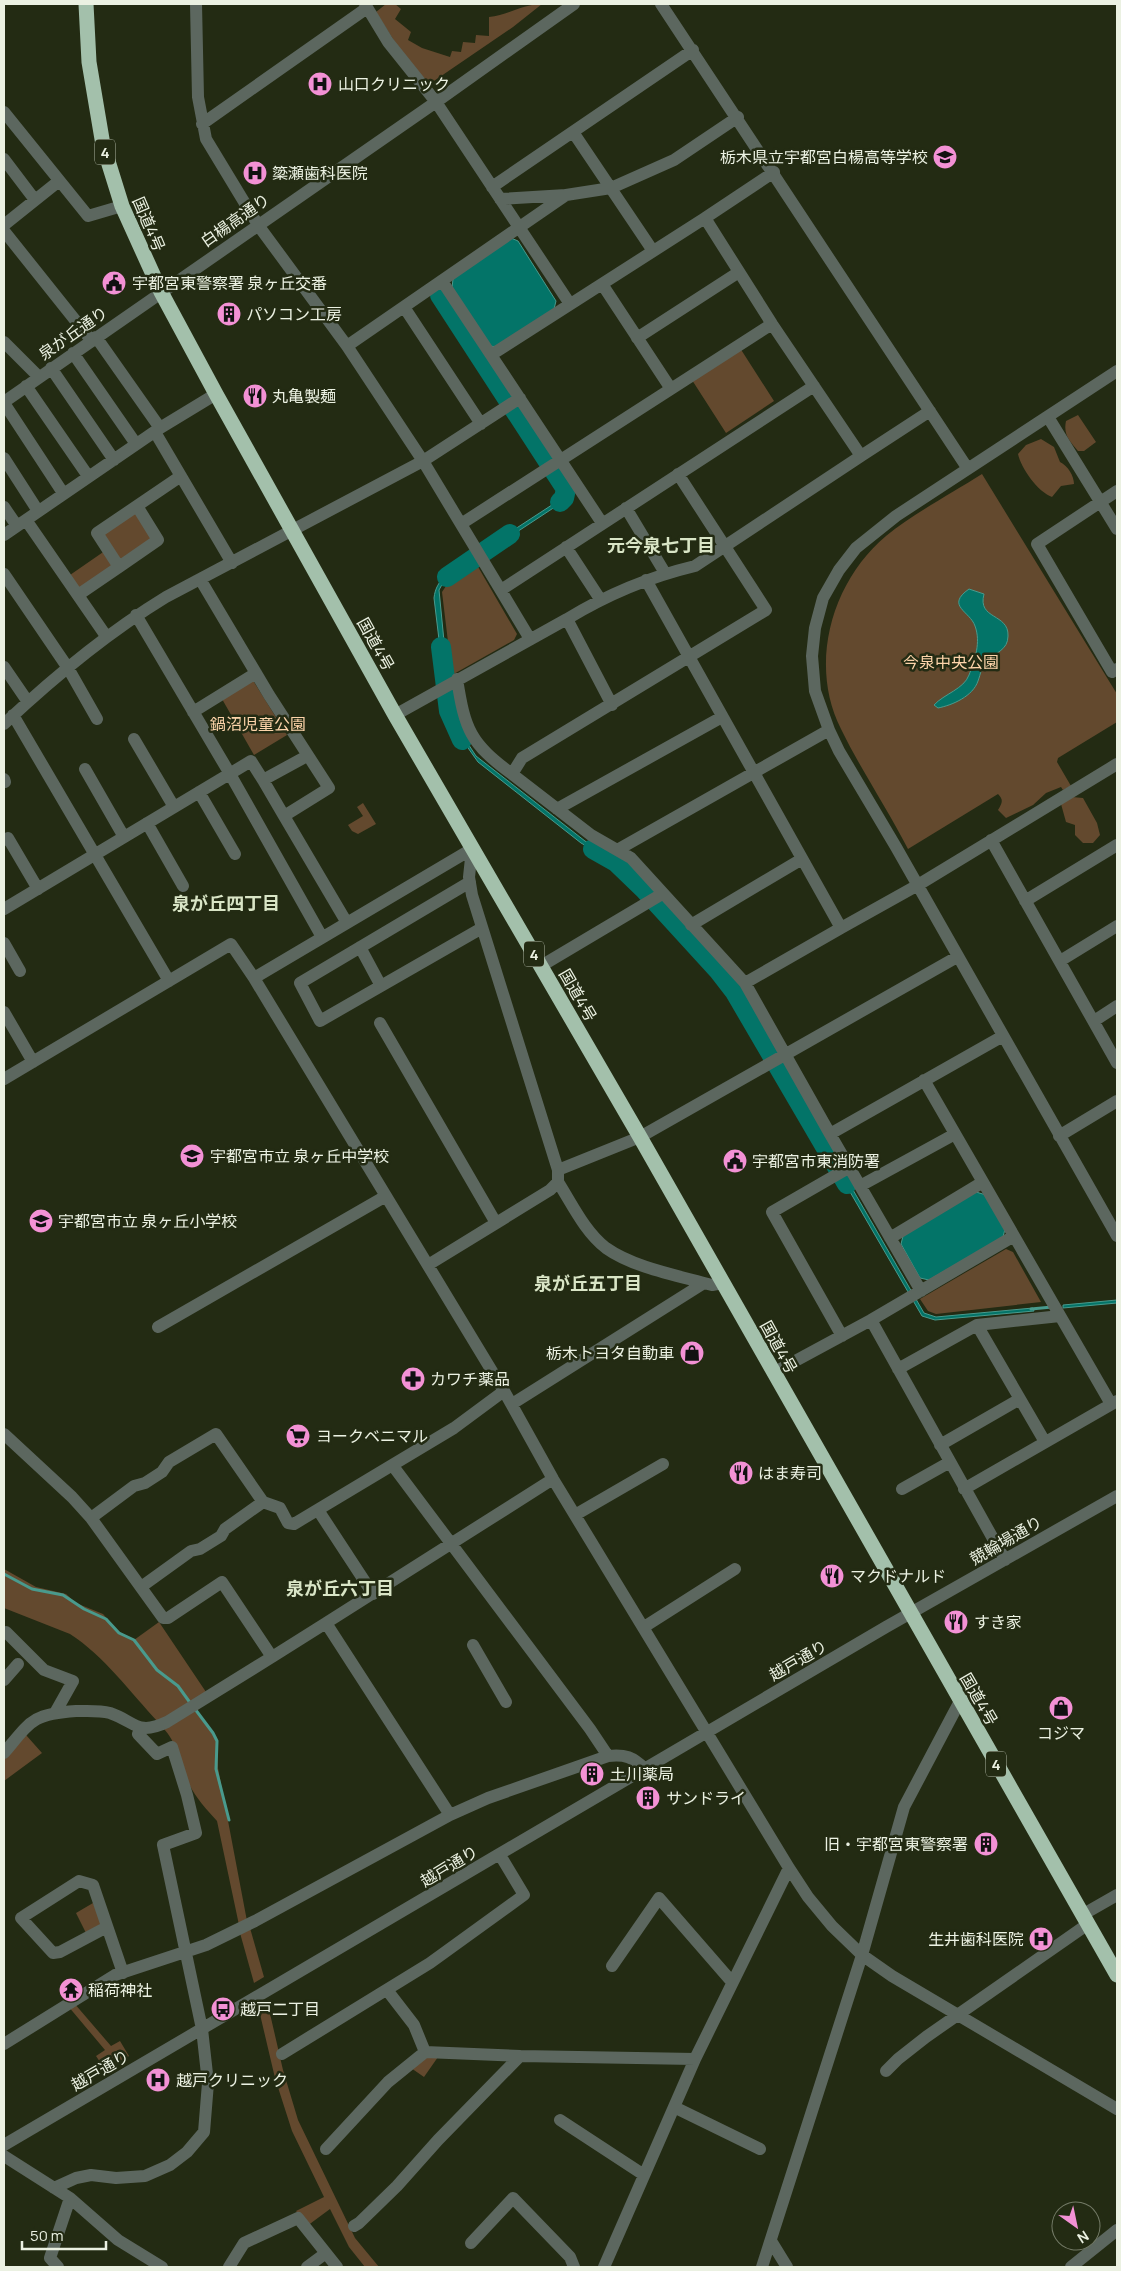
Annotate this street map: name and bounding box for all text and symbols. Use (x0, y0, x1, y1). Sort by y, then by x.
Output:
hospital icon: 山口クリニック (307, 71, 333, 97)
place label: 山口クリニック (338, 73, 450, 95)
road number: 4 (95, 140, 115, 164)
school or university icon: 栃木県立宇都宮白楊高等学校 (932, 144, 958, 170)
place label: 栃木県立宇都宮白楊高等学校 (720, 146, 928, 168)
hospital icon: 簗瀬歯科医院 (242, 160, 268, 186)
place label: 簗瀬歯科医院 (272, 162, 368, 184)
street label: 白楊高通り (196, 188, 274, 252)
street label: 国道4号 (128, 193, 170, 255)
public building icon: 宇都宮東警察署 泉ヶ丘交番 (101, 270, 127, 296)
place label: 宇都宮東警察署 泉ヶ丘交番 (132, 272, 327, 294)
street label: 泉が丘通り (34, 301, 112, 365)
building icon: パソコン工房 (216, 301, 242, 327)
place label: パソコン工房 (246, 303, 342, 325)
restaurant icon: 丸亀製麺 (242, 383, 268, 409)
place label: 丸亀製麺 (272, 385, 336, 407)
district label: 元今泉七丁目 (607, 533, 715, 557)
street label: 国道4号 (352, 614, 400, 674)
park label: 今泉中央公園 (903, 651, 999, 673)
park label: 鍋沼児童公園 (210, 713, 306, 735)
district label: 泉が丘四丁目 (172, 891, 280, 915)
road number: 4 (524, 942, 544, 966)
street label: 国道4号 (554, 965, 602, 1025)
school or university icon: 宇都宮市立 泉ヶ丘中学校 (179, 1143, 205, 1169)
place label: 宇都宮市立 泉ヶ丘中学校 (210, 1145, 389, 1167)
public building icon: 宇都宮市東消防署 (722, 1148, 748, 1174)
place label: 宇都宮市東消防署 (752, 1150, 880, 1172)
school or university icon: 宇都宮市立 泉ヶ丘小学校 (28, 1208, 54, 1234)
place label: 宇都宮市立 泉ヶ丘小学校 (58, 1210, 237, 1232)
district label: 泉が丘五丁目 (534, 1271, 642, 1295)
street label: 国道4号 (755, 1317, 803, 1377)
shop icon: 栃木トヨタ自動車 (679, 1340, 705, 1366)
place label: 栃木トヨタ自動車 (546, 1342, 674, 1364)
pharmacy icon: カワチ薬品 (400, 1366, 426, 1392)
place label: カワチ薬品 (430, 1368, 510, 1390)
supermarket icon: ヨークベニマル (285, 1423, 311, 1449)
place label: ヨークベニマル (316, 1425, 428, 1447)
restaurant icon: はま寿司 (728, 1460, 754, 1486)
place label: はま寿司 (758, 1462, 822, 1484)
street label: 競輪場通り (966, 1510, 1046, 1570)
restaurant icon: マクドナルド (819, 1563, 845, 1589)
place label: マクドナルド (850, 1565, 946, 1587)
district label: 泉が丘六丁目 (286, 1576, 394, 1600)
restaurant icon: すき家 (943, 1609, 969, 1635)
place label: すき家 (974, 1611, 1022, 1633)
street label: 越戸通り (765, 1634, 831, 1686)
street label: 国道4号 (955, 1669, 1003, 1729)
shop icon: コジマ (1048, 1695, 1074, 1721)
place label: コジマ (1037, 1722, 1085, 1744)
road number: 4 (986, 1752, 1006, 1776)
building icon: 土川薬局 (579, 1761, 605, 1787)
place label: 土川薬局 (610, 1763, 674, 1785)
building icon: サンドライ (635, 1785, 661, 1811)
place label: サンドライ (666, 1787, 746, 1809)
building icon: 旧・宇都宮東警察署 (973, 1831, 999, 1857)
place label: 旧・宇都宮東警察署 (824, 1833, 968, 1855)
street label: 越戸通り (416, 1840, 482, 1892)
hospital icon: 生井歯科医院 (1028, 1926, 1054, 1952)
place label: 生井歯科医院 (928, 1928, 1024, 1950)
temple icon: 稲荷神社 (58, 1977, 84, 2003)
place label: 稲荷神社 (88, 1979, 152, 2001)
bus stop icon: 越戸二丁目 (210, 1996, 236, 2022)
place label: 越戸二丁目 (240, 1998, 320, 2020)
street label: 越戸通り (67, 2044, 133, 2096)
hospital icon: 越戸クリニック (145, 2067, 171, 2093)
place label: 越戸クリニック (176, 2069, 288, 2091)
north arrow (1051, 2201, 1101, 2251)
scale bar (22, 2218, 106, 2250)
text: 50 m (30, 2225, 64, 2246)
text: N (1074, 2227, 1093, 2248)

